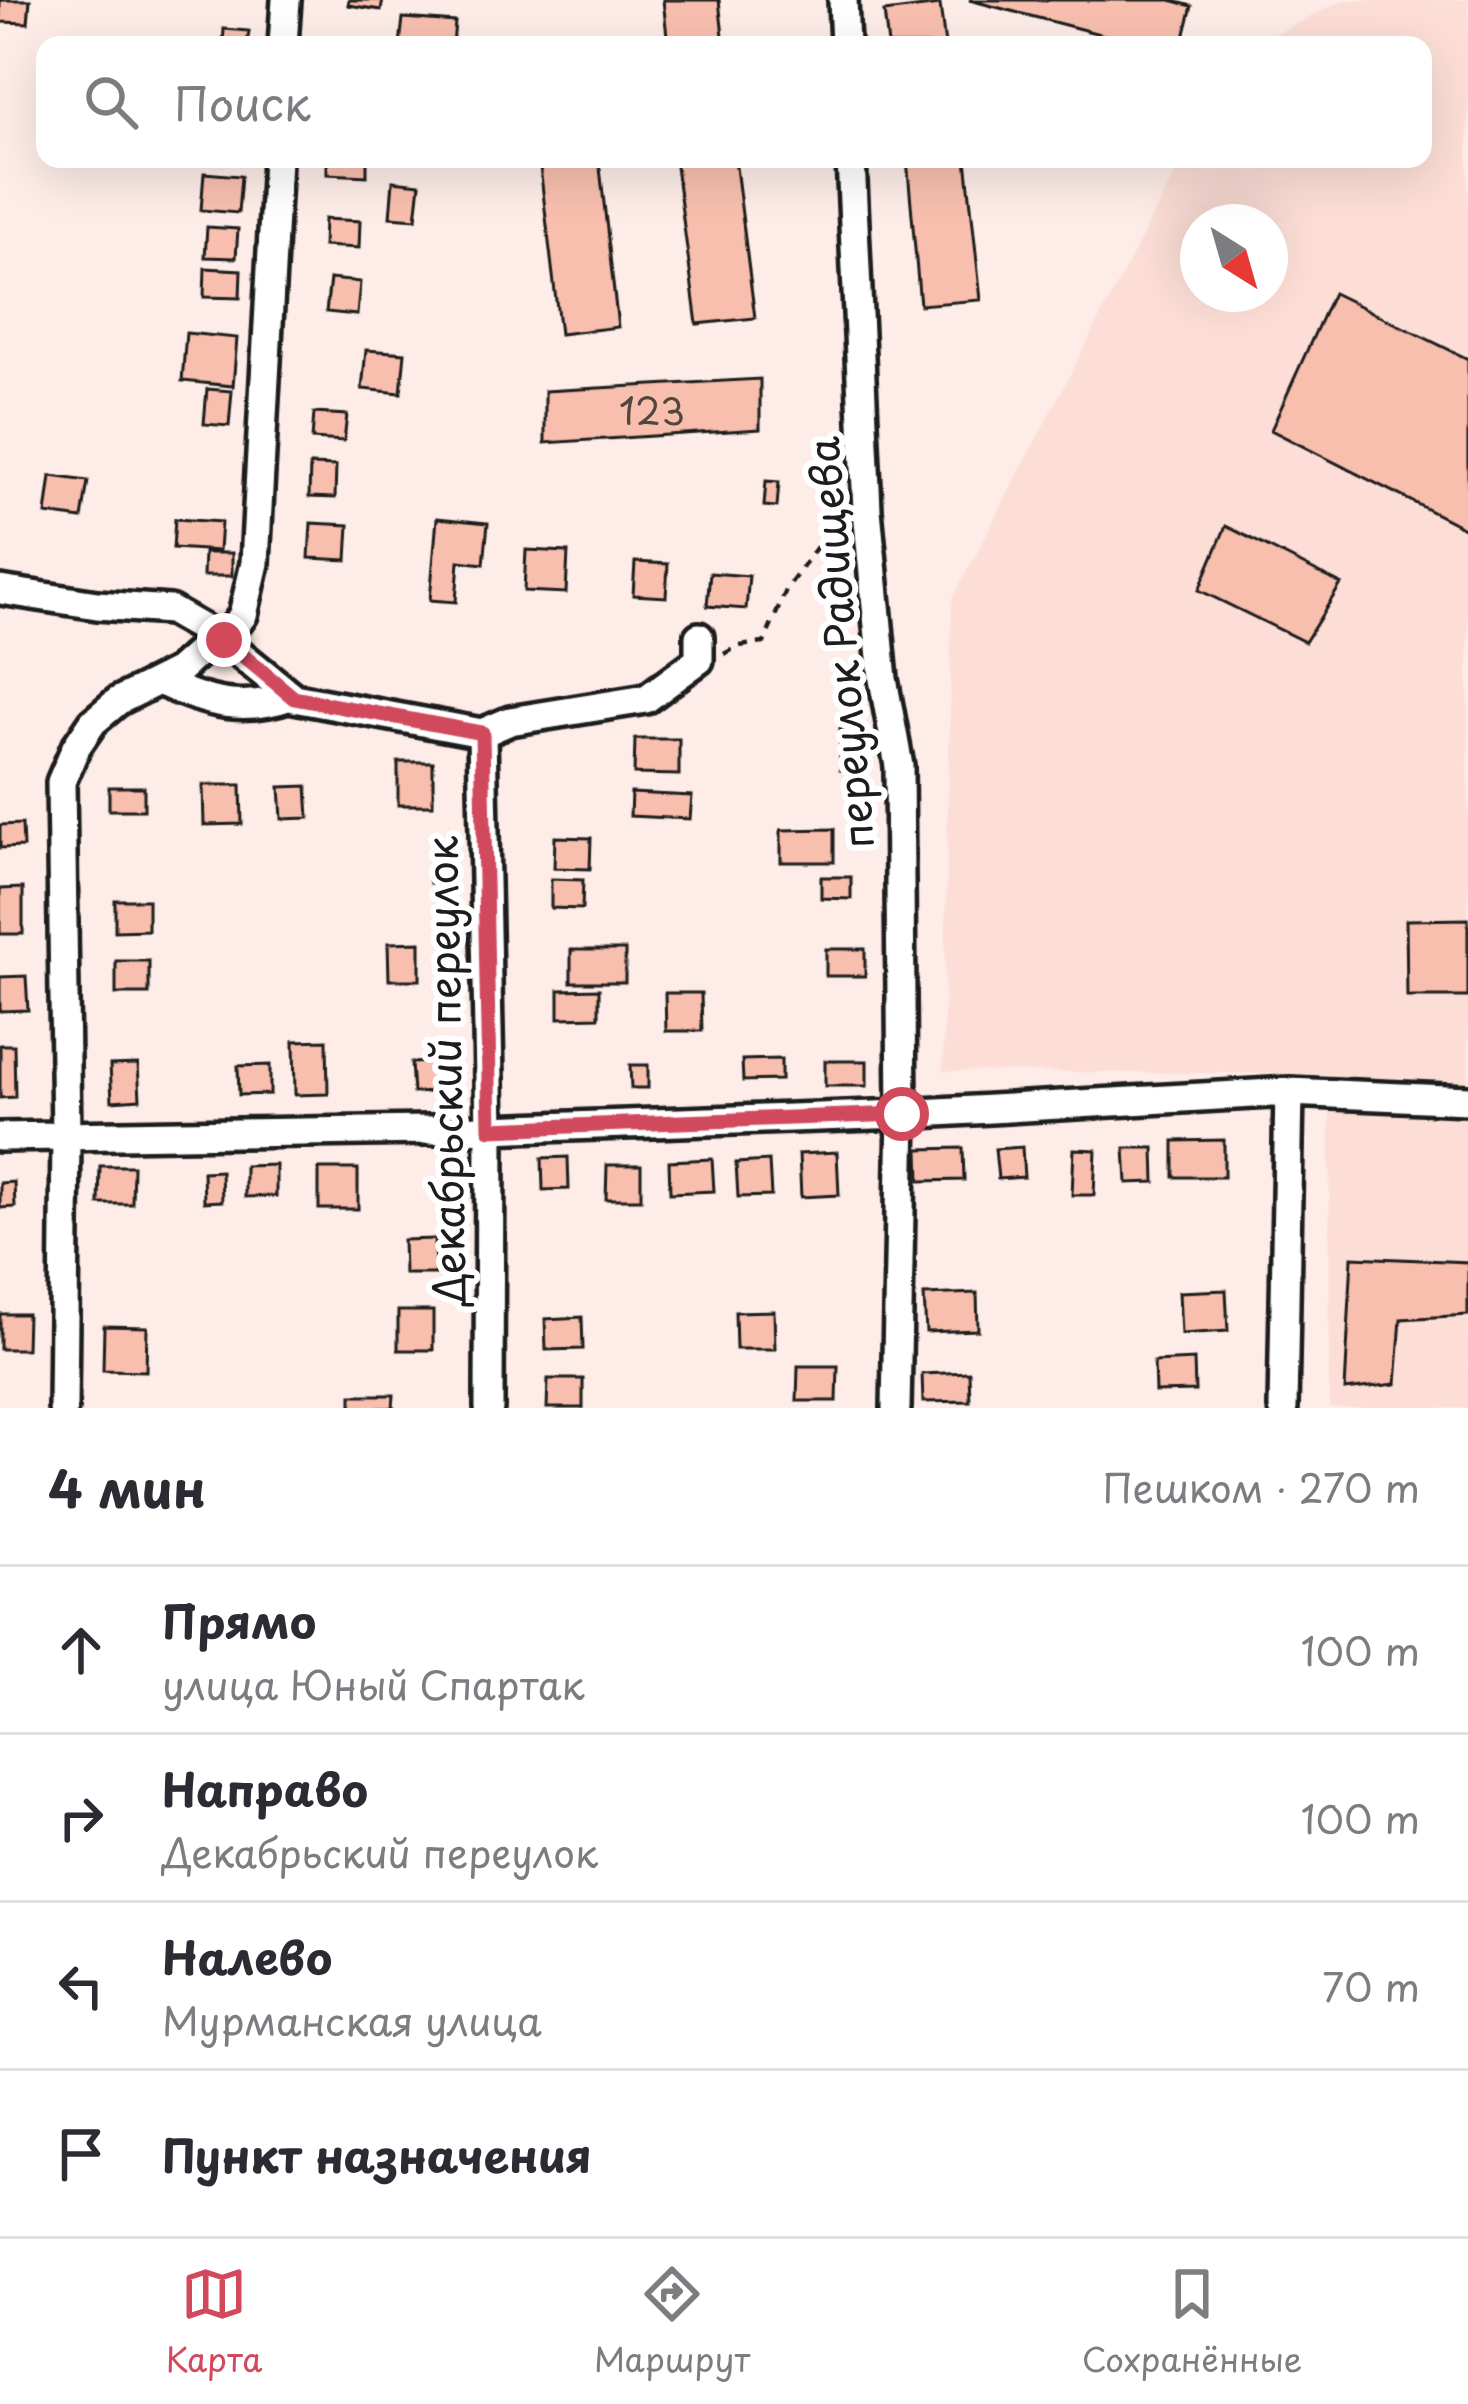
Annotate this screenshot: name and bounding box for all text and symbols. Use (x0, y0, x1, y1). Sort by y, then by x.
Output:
search box (36, 36, 1432, 168)
text: Поиск (174, 68, 311, 136)
icon: search (78, 69, 144, 135)
north arrow (1180, 204, 1288, 312)
house number: 123 (619, 383, 685, 437)
street label: переулок Радищева (790, 435, 888, 851)
route end (197, 613, 251, 667)
street label: Декабрьский переулок (408, 836, 480, 1308)
route start (875, 1087, 929, 1141)
text: 4 мин (48, 1448, 206, 1525)
text: Пешком · 270 m (1102, 1457, 1420, 1516)
text: Прямо (162, 1586, 316, 1654)
icon: ahead (48, 1617, 114, 1683)
text: 100 m (1301, 1620, 1420, 1679)
text: улица Юный Спартак (162, 1654, 585, 1713)
text: Направо (162, 1754, 368, 1822)
icon: right (48, 1785, 114, 1851)
text: 100 m (1301, 1788, 1420, 1847)
text: Декабрьский переулок (162, 1822, 598, 1881)
text: Налево (162, 1922, 332, 1990)
icon: left (48, 1953, 114, 2019)
text: 70 m (1322, 1956, 1420, 2015)
text: Мурманская улица (162, 1990, 542, 2049)
text: Пункт назначения (162, 2120, 592, 2188)
icon: arrive (48, 2121, 114, 2187)
tab: Карта (166, 2261, 263, 2383)
tab: Маршрут (594, 2261, 750, 2383)
tab: Сохранённые (1082, 2261, 1302, 2383)

